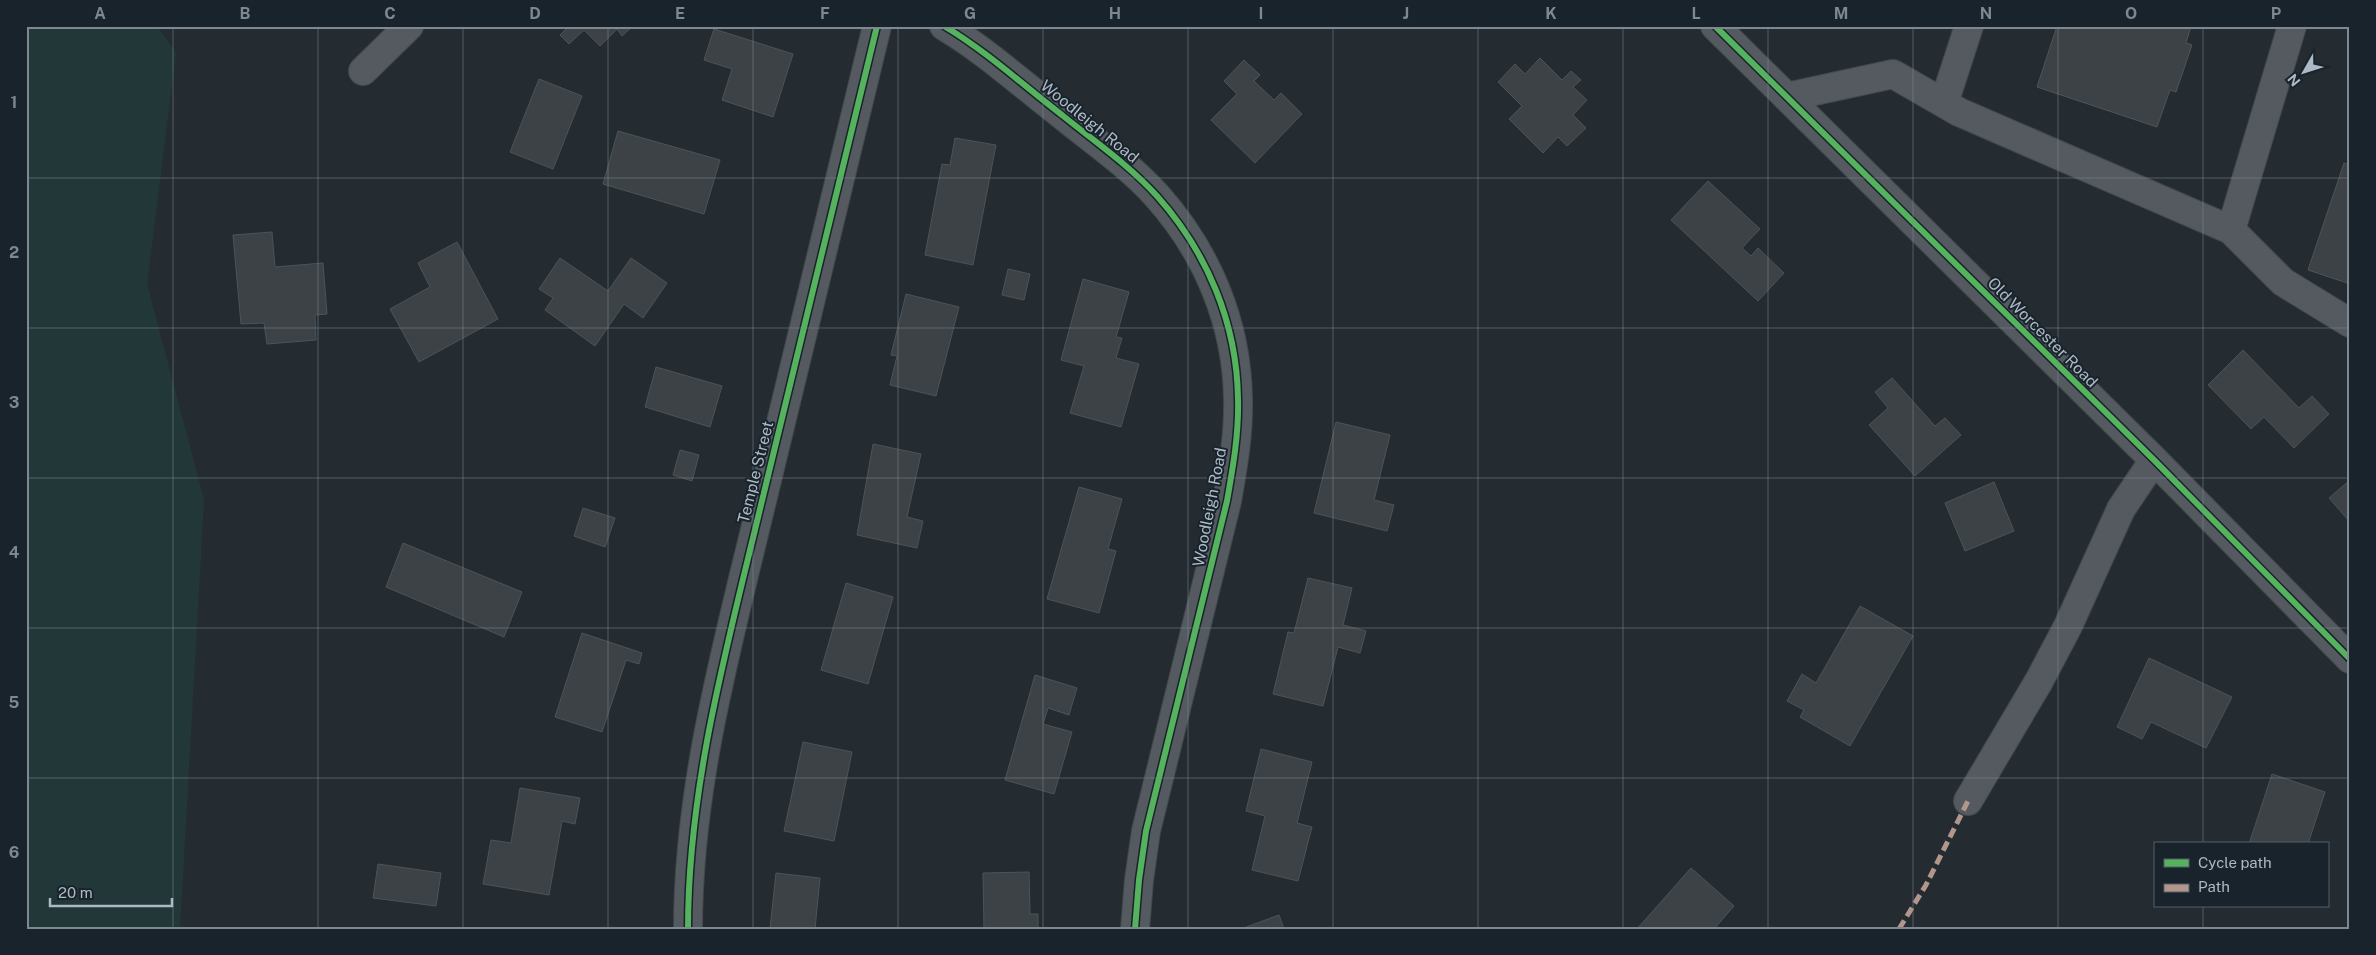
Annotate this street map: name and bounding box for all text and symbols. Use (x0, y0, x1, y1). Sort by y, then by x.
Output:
text: A (94, 4, 106, 23)
text: B (240, 4, 251, 23)
text: C (384, 4, 396, 23)
text: D (529, 4, 541, 23)
text: E (675, 4, 685, 23)
text: F (820, 4, 830, 23)
text: G (964, 4, 976, 23)
text: H (1109, 4, 1121, 23)
text: I (1259, 4, 1263, 23)
text: J (1403, 4, 1409, 23)
text: K (1545, 4, 1557, 23)
text: L (1691, 4, 1701, 23)
text: M (1834, 4, 1848, 23)
text: N (1980, 4, 1992, 23)
text: O (2125, 4, 2137, 23)
text: P (2271, 4, 2281, 23)
north arrow (2278, 48, 2328, 98)
text: N (2284, 71, 2304, 89)
street label: Woodleigh Road (1037, 76, 1143, 167)
text: 1 (11, 93, 17, 112)
text: 2 (9, 243, 19, 262)
street label: Old Worcester Road (1984, 273, 2102, 391)
text: 3 (9, 393, 19, 412)
street label: Temple Street (734, 419, 777, 525)
street label: Woodleigh Road (1189, 446, 1230, 568)
text: 4 (9, 543, 20, 562)
text: 5 (9, 693, 20, 712)
legend (2154, 842, 2328, 908)
text: 6 (9, 843, 19, 862)
text: Cycle path (2198, 854, 2272, 871)
scale bar (50, 875, 172, 907)
text: Path (2198, 878, 2230, 895)
text: 20 m (58, 884, 93, 901)

